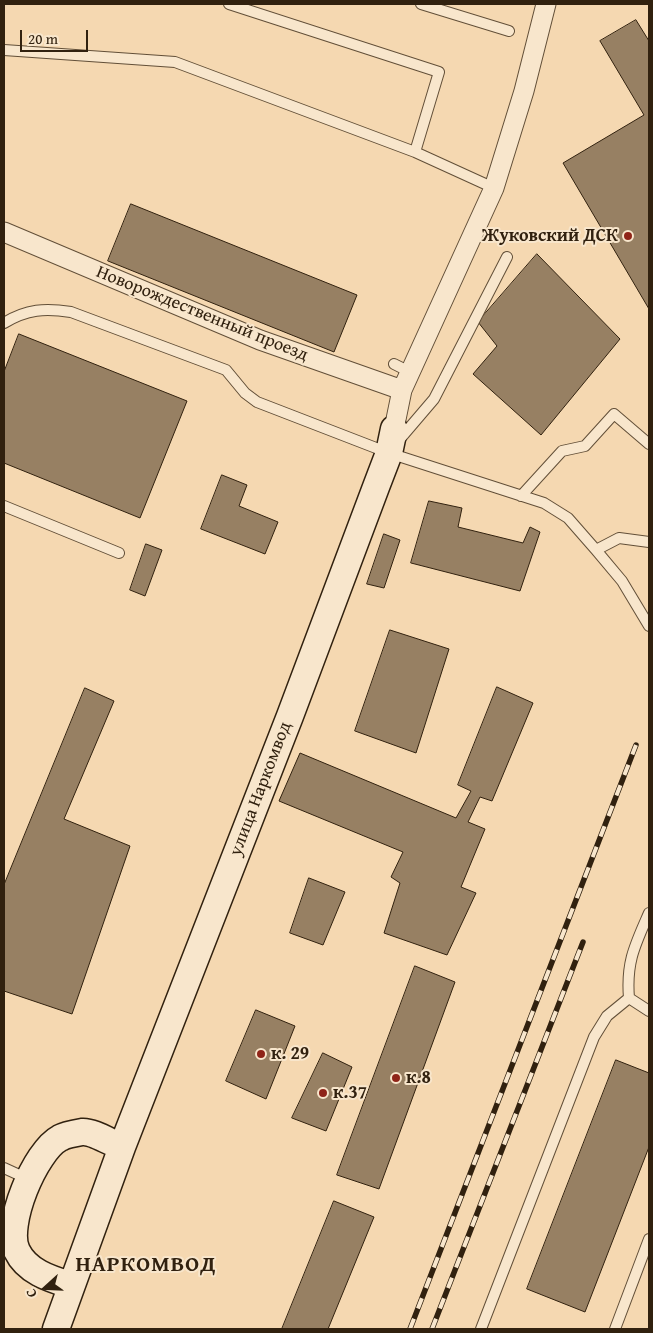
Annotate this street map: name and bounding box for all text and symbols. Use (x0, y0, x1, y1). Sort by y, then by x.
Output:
scale bar (22, 20, 90, 52)
text: 20 m (28, 28, 58, 49)
place label: Жуковский ДСК (482, 225, 618, 247)
marker: Жуковский ДСК (622, 230, 634, 242)
street label: Новорождественный проезд (93, 262, 311, 366)
street label: улица Наркомвод (225, 719, 297, 859)
place label: к. 29 (271, 1043, 309, 1065)
marker: к. 29 (255, 1048, 267, 1060)
place label: к.8 (406, 1067, 431, 1089)
marker: к.8 (390, 1072, 402, 1084)
place label: к.37 (333, 1082, 367, 1104)
marker: к.37 (317, 1087, 329, 1099)
district label: НАРКОМВОД (74, 1252, 218, 1278)
north arrow (20, 1263, 70, 1313)
text: С (20, 1286, 42, 1300)

